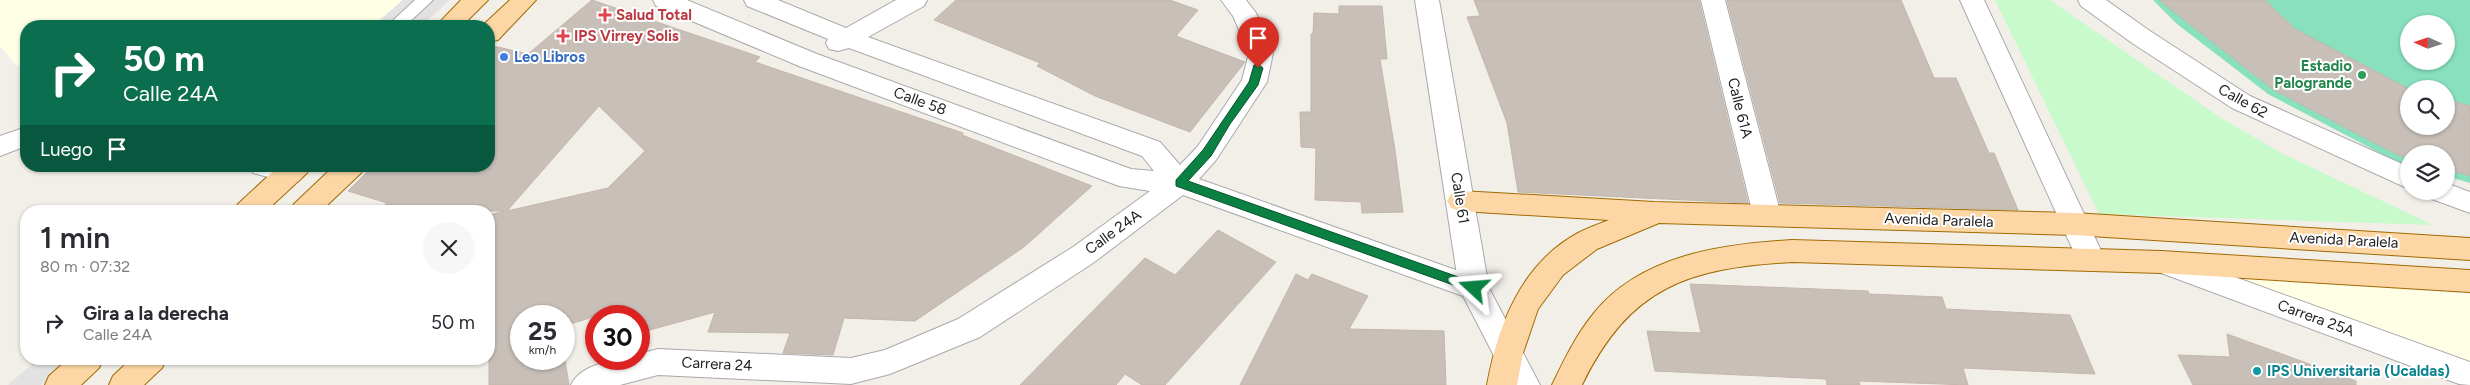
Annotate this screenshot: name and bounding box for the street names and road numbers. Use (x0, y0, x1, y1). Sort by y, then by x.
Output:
street label: Calle 61A (1724, 76, 1756, 140)
street label: Calle 62 (2215, 80, 2271, 122)
street label: Calle 58 (891, 83, 949, 119)
street label: Calle 61 (1447, 171, 1473, 225)
street label: Calle 24A (1081, 206, 1145, 258)
street label: Avenida Paralela (1884, 209, 1994, 231)
street label: Avenida Paralela (2289, 228, 2399, 252)
street label: Carrera 25A (2275, 296, 2357, 340)
street label: Carrera 24 (681, 353, 753, 375)

